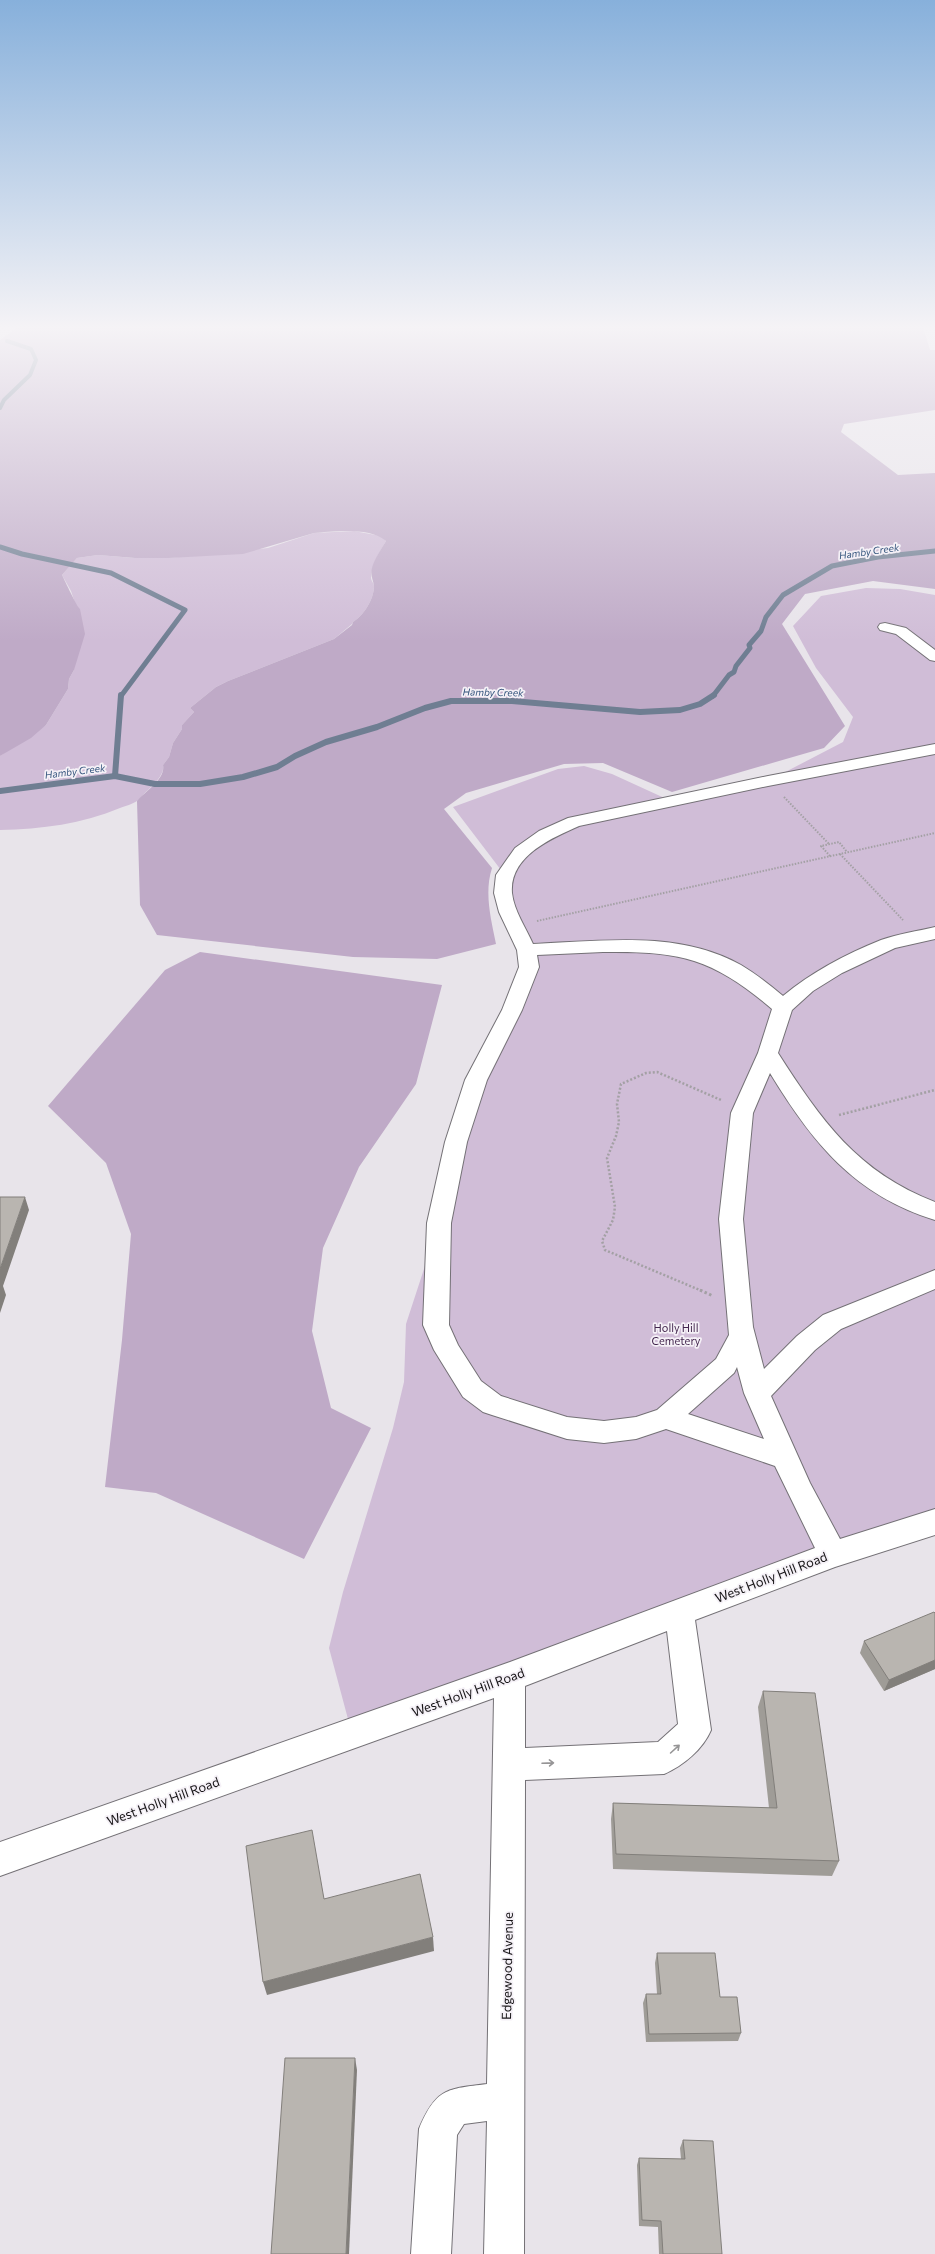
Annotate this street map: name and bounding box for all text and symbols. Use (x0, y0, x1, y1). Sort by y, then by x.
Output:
water label: Hamby Creek (838, 541, 901, 561)
water label: Hamby Creek (463, 685, 524, 699)
water label: Hamby Creek (44, 761, 106, 781)
park label: Holly Hill Cemetery (652, 1321, 701, 1347)
street label: West Holly Hill Road (713, 1548, 829, 1606)
street label: West Holly Hill Road (409, 1664, 527, 1720)
one-way arrow (669, 1744, 680, 1753)
one-way arrow (541, 1760, 554, 1767)
street label: West Holly Hill Road (104, 1773, 222, 1829)
street label: Edgewood Avenue (498, 1912, 516, 2020)

